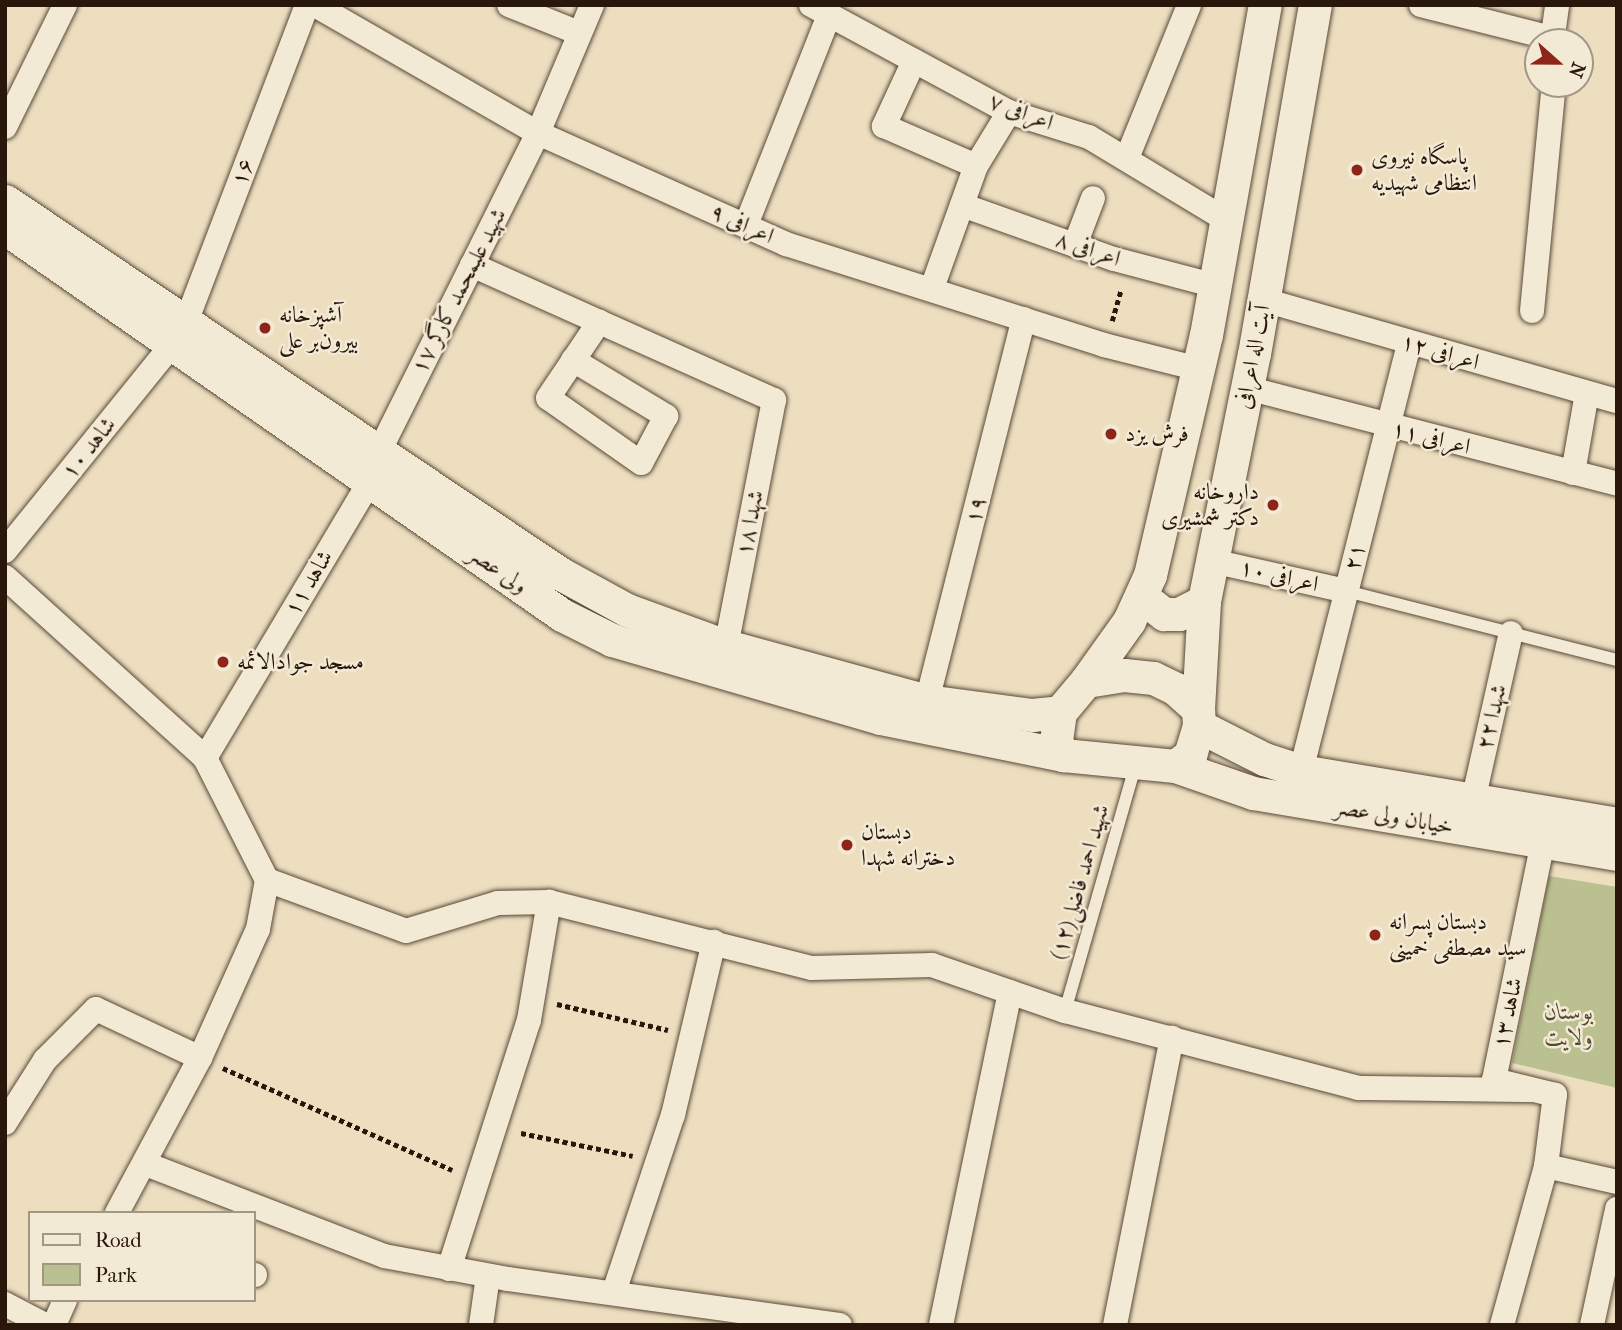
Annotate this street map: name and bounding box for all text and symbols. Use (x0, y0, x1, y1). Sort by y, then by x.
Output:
north arrow (1524, 28, 1594, 98)
text: N (1564, 59, 1590, 80)
street label: اعرافی ۷ (985, 87, 1057, 137)
place label: پاسگاه نیروی انتظامی شهیدیه (1371, 143, 1477, 197)
street label: ۱۶ (225, 154, 261, 190)
marker: پاسگاه نیروی انتظامی شهیدیه (1349, 162, 1365, 178)
street label: اعرافی ۹ (706, 198, 778, 250)
street label: شهید علیمحمد کارگر ۱۷ (405, 204, 513, 378)
street label: اعرافی ۸ (1052, 225, 1124, 273)
place label: آشپزخانه بیرون‌بر علی (279, 301, 358, 355)
street label: آیت اله اعرافی (1229, 303, 1277, 411)
marker: آشپزخانه بیرون‌بر علی (257, 320, 273, 336)
street label: اعرافی ۱۲ (1398, 328, 1482, 376)
street label: شاهد ۱۰ (56, 412, 122, 484)
street label: اعرافی ۱۱ (1389, 415, 1473, 461)
place label: فرش یزد (1125, 420, 1189, 448)
marker: فرش یزد (1103, 426, 1119, 442)
place label: داروخانه دکتر شمشیری (1161, 478, 1259, 532)
street label: شهدا ۱۸ (730, 488, 770, 558)
street label: ۱۹ (959, 494, 993, 526)
marker: داروخانه دکتر شمشیری (1265, 497, 1281, 513)
street label: ولی عصر (463, 540, 533, 600)
street label: ۲۱ (1338, 541, 1372, 573)
street label: شاهد ۱۱ (279, 545, 339, 621)
street label: اعرافی ۱۰ (1237, 554, 1321, 598)
place label: مسجد جوادالائمه (237, 648, 364, 676)
marker: مسجد جوادالائمه (215, 654, 231, 670)
street label: شهدا ۲۲ (1471, 682, 1513, 752)
street label: خیابان ولی عصر (1333, 793, 1455, 841)
street label: شهید احمد فاضلی(۱۲) (1045, 801, 1115, 963)
place label: دبستان دخترانه شهدا (861, 818, 955, 872)
marker: دبستان دخترانه شهدا (839, 837, 855, 853)
place label: دبستان پسرانه سید مصطفی خمینی (1389, 908, 1526, 962)
marker: دبستان پسرانه سید مصطفی خمینی (1367, 927, 1383, 943)
street label: شاهد ۱۳ (1487, 975, 1529, 1051)
park label: بوستان ولایت (1544, 998, 1594, 1052)
legend (28, 1211, 256, 1302)
text: Road (95, 1228, 142, 1252)
text: Park (95, 1263, 137, 1287)

